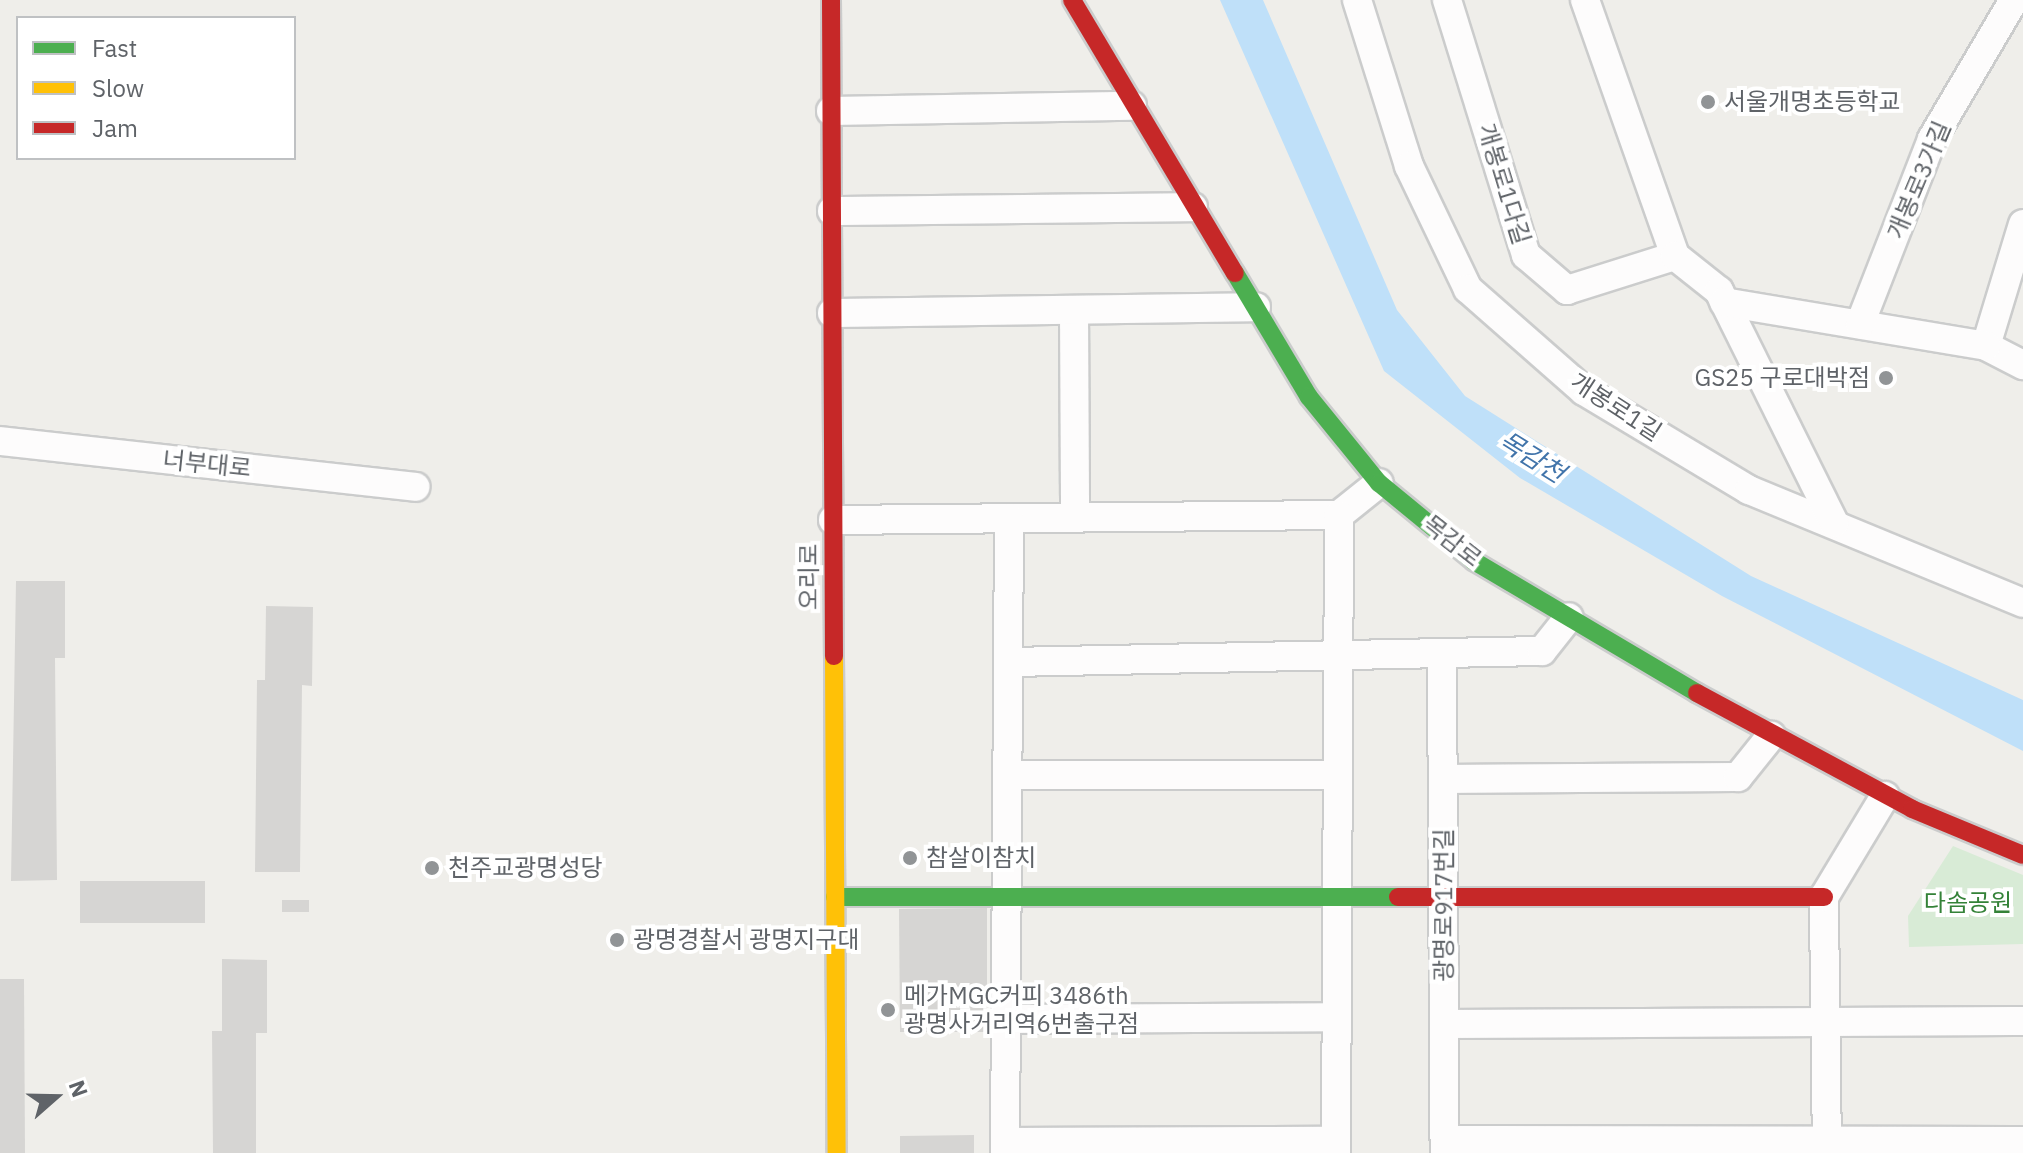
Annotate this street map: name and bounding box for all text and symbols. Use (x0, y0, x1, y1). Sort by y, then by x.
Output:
legend (16, 16, 296, 160)
text: Fast (92, 32, 137, 64)
text: Slow (92, 72, 144, 104)
place label: 서울개명초등학교 (1724, 88, 1901, 116)
marker: 서울개명초등학교 (1699, 93, 1717, 111)
text: Jam (92, 112, 138, 144)
street label: 개봉로3가길 (1881, 117, 1957, 243)
street label: 개봉로1다길 (1472, 120, 1536, 248)
place label: GS25 구로대박점 (1695, 364, 1870, 392)
street label: 개봉로1길 (1565, 367, 1667, 447)
marker: GS25 구로대박점 (1877, 369, 1895, 387)
water label: 목감천 (1493, 425, 1571, 489)
street label: 너부대로 (162, 445, 252, 483)
street label: 목감로 (1417, 509, 1487, 573)
street label: 오리로 (795, 544, 823, 610)
street label: 광명로917번길 (1430, 828, 1458, 982)
place label: 참살이참치 (926, 844, 1036, 872)
marker: 참살이참치 (901, 849, 919, 867)
place label: 천주교광명성당 (448, 854, 603, 882)
marker: 천주교광명성당 (423, 859, 441, 877)
park label: 다솜공원 (1924, 889, 2012, 917)
place label: 광명경찰서 광명지구대 (633, 926, 859, 954)
marker: 광명경찰서 광명지구대 (608, 931, 626, 949)
place label: 메가MGC커피 3486th 광명사거리역6번출구점 (904, 982, 1139, 1038)
marker: 메가MGC커피 3486th 광명사거리역6번출구점 (879, 1001, 897, 1019)
north arrow (16, 1057, 96, 1137)
text: N (63, 1076, 95, 1101)

